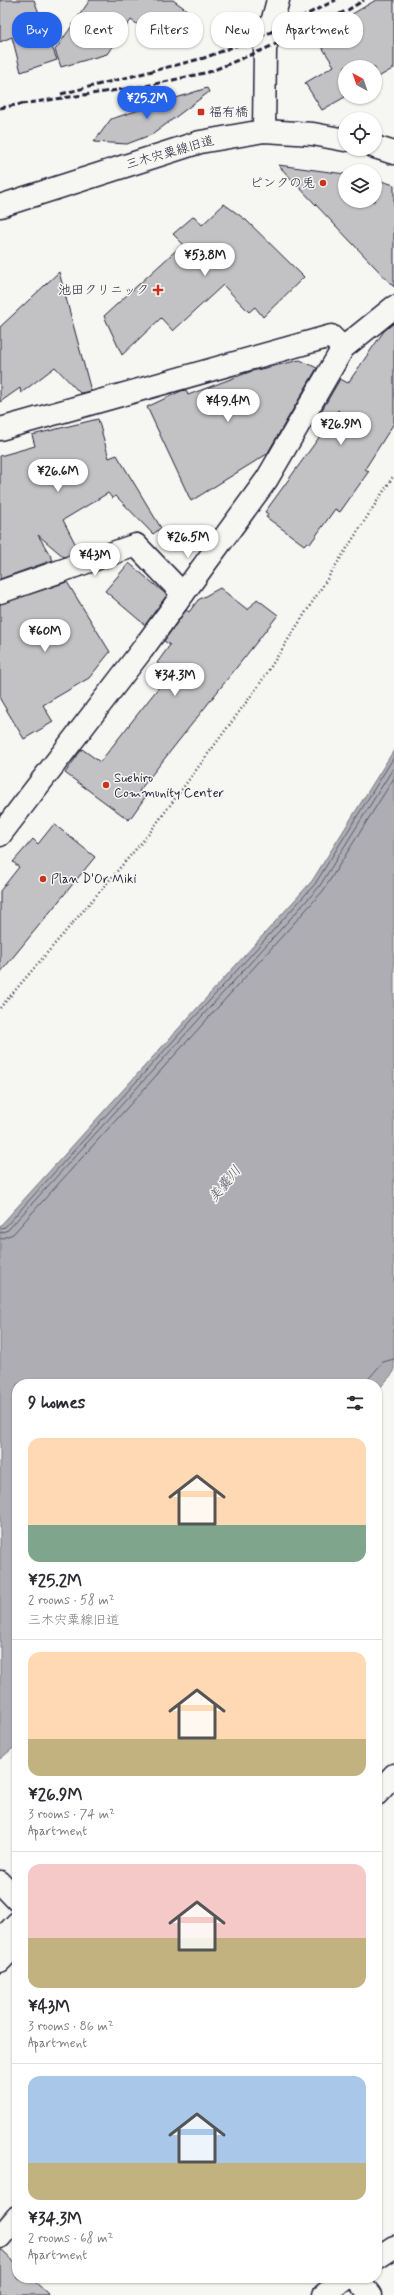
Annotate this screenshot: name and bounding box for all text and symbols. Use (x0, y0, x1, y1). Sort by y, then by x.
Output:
chip: Buy (12, 12, 62, 48)
chip: Rent (70, 12, 128, 48)
chip: Filters (136, 12, 203, 48)
chip: New (211, 12, 264, 48)
chip: Apartment (272, 12, 363, 48)
north arrow (338, 60, 382, 104)
map controls (338, 60, 382, 208)
pin: ¥25.2M (114, 86, 180, 120)
text: ¥25.2M (126, 90, 168, 107)
place label: 福有橋 (209, 104, 248, 121)
marker: 福有橋 (196, 107, 206, 117)
button: locate (338, 112, 382, 156)
street label: 三木宍粟線旧道 (124, 132, 216, 174)
button: layers (338, 164, 382, 208)
place label: ピンクの兎 (250, 175, 315, 192)
marker: ピンクの兎 (318, 178, 328, 188)
pin: ¥53.8M (172, 243, 238, 277)
text: ¥53.8M (184, 247, 226, 264)
place label: 池田クリニック (58, 282, 149, 299)
marker: 池田クリニック (152, 284, 164, 296)
pin: ¥49.4M (195, 389, 261, 423)
text: ¥49.4M (206, 393, 250, 410)
pin: ¥26.9M (308, 412, 374, 446)
text: ¥26.9M (320, 416, 362, 433)
pin: ¥26.6M (25, 459, 91, 493)
text: ¥26.6M (37, 463, 79, 480)
pin: ¥26.5M (155, 525, 221, 559)
text: ¥26.5M (167, 529, 209, 546)
pin: ¥43M (71, 543, 119, 577)
text: ¥43M (79, 547, 111, 564)
pin: ¥60M (21, 619, 69, 653)
text: ¥60M (29, 623, 62, 640)
pin: ¥34.3M (142, 663, 208, 697)
text: ¥34.3M (154, 667, 196, 684)
place label: Suehiro Community Center (114, 770, 225, 802)
marker: Suehiro Community Center (101, 780, 111, 790)
place label: Plan D'Or Miki (51, 871, 136, 888)
marker: Plan D'Or Miki (38, 874, 48, 884)
water label: 美嚢川 (205, 1162, 245, 1206)
text: 9 homes (28, 1392, 85, 1414)
icon: filters (344, 1392, 366, 1414)
icon: home (161, 1464, 233, 1536)
text: ¥25.2M (28, 1570, 82, 1592)
text: 2 rooms · 58 m² (28, 1592, 115, 1609)
text: 三木宍粟線旧道 (28, 1612, 119, 1629)
icon: home (161, 1678, 233, 1750)
text: ¥26.9M (28, 1784, 82, 1806)
text: 3 rooms · 74 m² (28, 1806, 115, 1823)
text: Apartment (28, 1823, 87, 1840)
icon: home (161, 1890, 233, 1962)
text: ¥43M (28, 1996, 70, 2018)
text: 3 rooms · 86 m² (28, 2018, 114, 2035)
text: Apartment (28, 2035, 87, 2052)
icon: home (161, 2102, 233, 2174)
text: ¥34.3M (28, 2208, 82, 2230)
text: 2 rooms · 68 m² (28, 2230, 113, 2247)
text: Apartment (28, 2247, 87, 2264)

